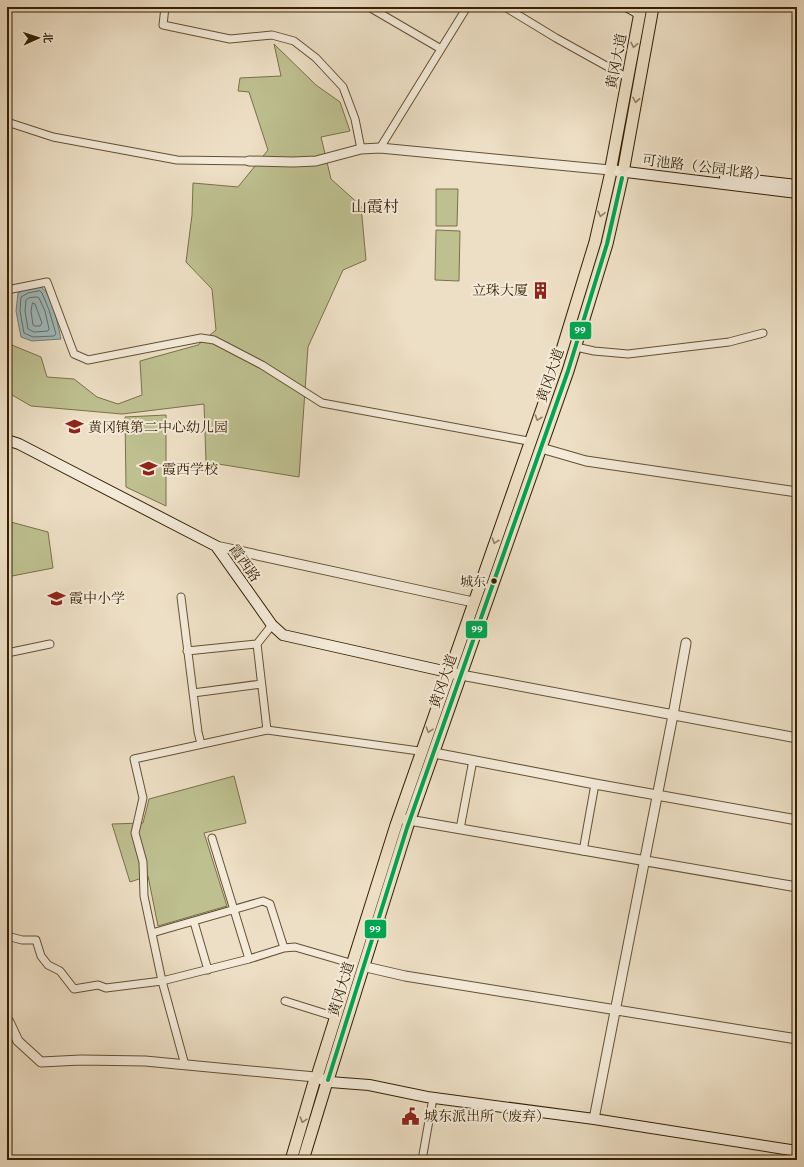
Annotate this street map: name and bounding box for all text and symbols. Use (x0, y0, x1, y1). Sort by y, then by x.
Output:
north arrow (18, 18, 58, 58)
text: 北 (40, 32, 56, 43)
street label: 黄冈大道 (601, 32, 631, 90)
one-way arrow (630, 42, 639, 48)
one-way arrow (632, 97, 641, 104)
street label: 可池路（公园北路） (641, 149, 769, 185)
district label: 山霞村 (351, 194, 399, 218)
one-way arrow (598, 211, 606, 217)
place label: 立珠大厦 (472, 280, 528, 300)
building icon: 立珠大厦 (531, 280, 551, 300)
line badge: 99 (569, 321, 592, 340)
text: 99 (574, 322, 586, 338)
street label: 黄冈大道 (531, 345, 569, 405)
one-way arrow (535, 415, 543, 422)
school or university icon: 黄冈镇第二中心幼儿园 (65, 417, 85, 437)
place label: 黄冈镇第二中心幼儿园 (88, 417, 228, 437)
school or university icon: 霞西学校 (139, 459, 159, 479)
place label: 霞西学校 (162, 459, 218, 479)
one-way arrow (492, 538, 500, 545)
street label: 霞西路 (225, 540, 265, 586)
place label: 城东 (460, 572, 486, 591)
marker: 城东 (489, 576, 499, 586)
school or university icon: 霞中小学 (46, 588, 66, 608)
place label: 霞中小学 (69, 588, 125, 608)
line badge: 99 (465, 620, 488, 639)
text: 99 (471, 621, 483, 637)
street label: 黄冈大道 (424, 651, 462, 711)
one-way arrow (425, 726, 434, 733)
line badge: 99 (364, 919, 387, 939)
text: 99 (369, 921, 381, 937)
street label: 黄冈大道 (323, 959, 359, 1019)
public building icon: 城东派出所（废弃） (401, 1106, 421, 1126)
place label: 城东派出所（废弃） (424, 1106, 550, 1126)
one-way arrow (299, 1116, 308, 1123)

